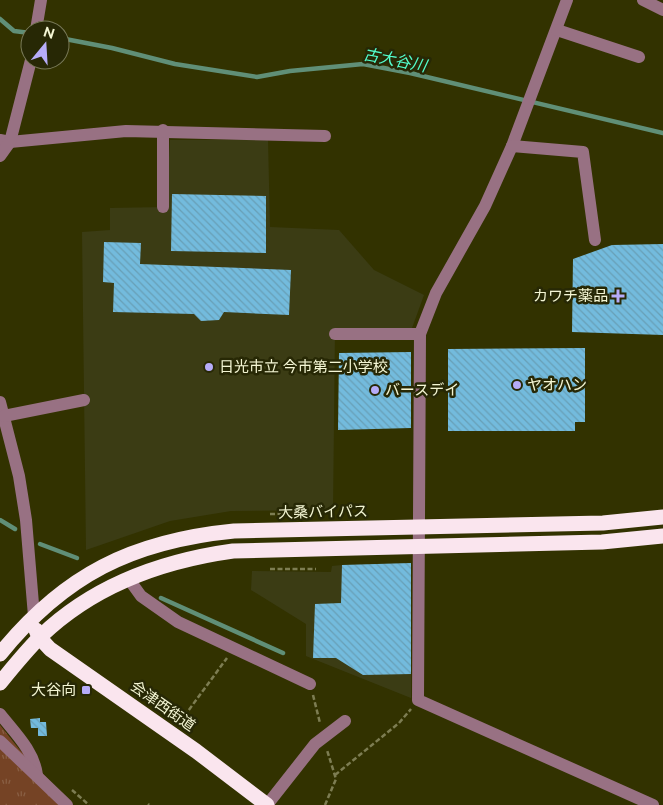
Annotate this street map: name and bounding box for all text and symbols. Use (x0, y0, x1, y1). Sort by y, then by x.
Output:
north arrow (20, 20, 70, 70)
text: N (41, 23, 57, 42)
water label: 古大谷川 (362, 45, 430, 76)
place label: カワチ薬品 (533, 287, 608, 305)
marker: カワチ薬品 (612, 290, 624, 302)
place label: 日光市立 今市第二小学校 (219, 358, 388, 376)
marker: 日光市立 今市第二小学校 (203, 361, 215, 373)
place label: ヤオハン (527, 376, 587, 394)
marker: ヤオハン (511, 379, 523, 391)
place label: バースデイ (385, 381, 459, 399)
marker: バースデイ (369, 384, 381, 396)
street label: 大桑バイパス (278, 502, 368, 522)
street label: 会津西街道 (127, 677, 199, 735)
place label: 大谷向 (31, 681, 76, 699)
marker: 大谷向 (80, 684, 92, 696)

